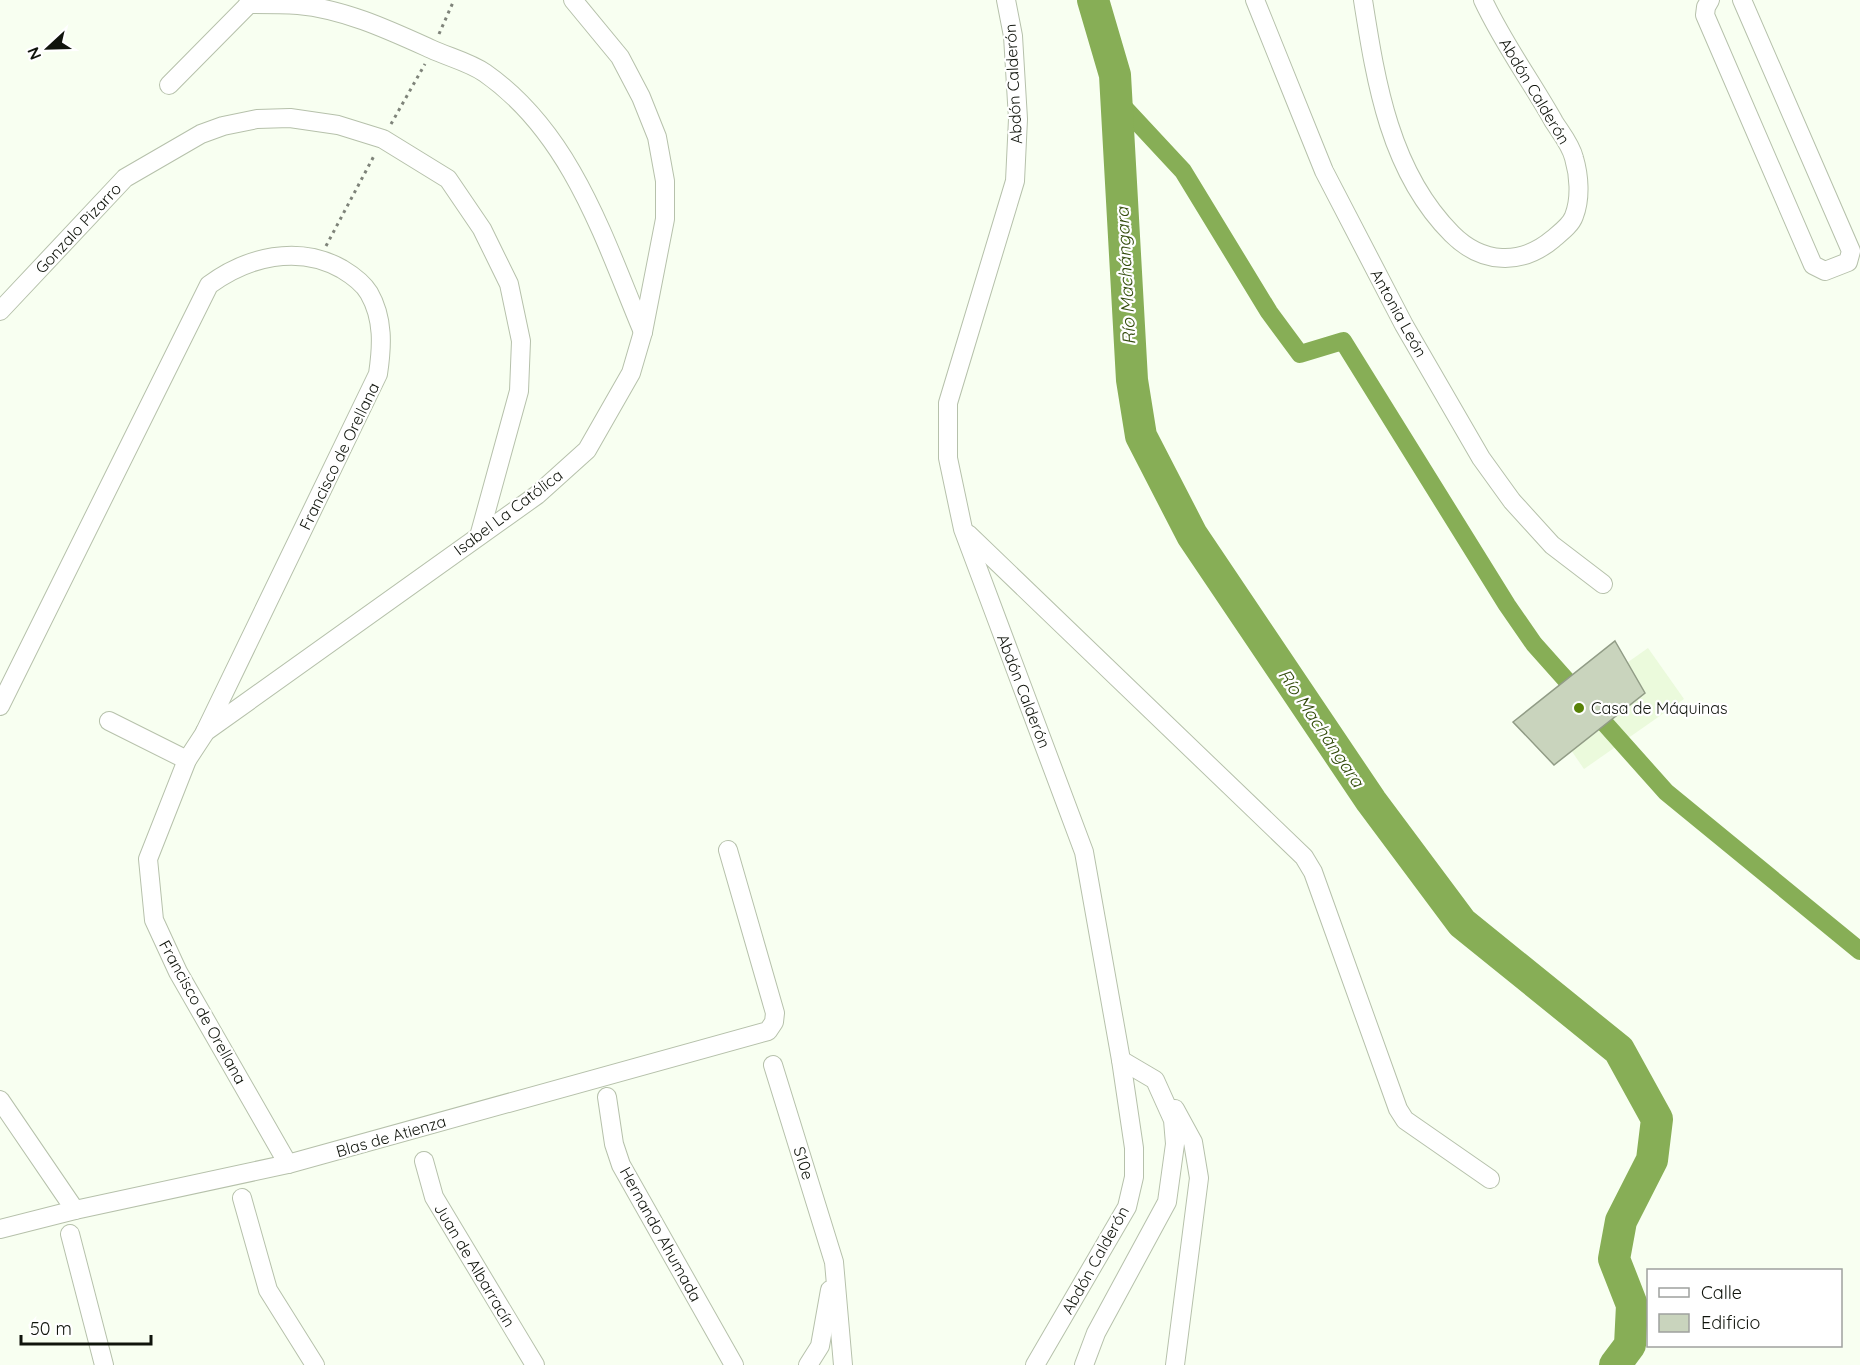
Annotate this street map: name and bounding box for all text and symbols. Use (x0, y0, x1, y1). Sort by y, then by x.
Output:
north arrow (18, 18, 78, 78)
street label: Abdón Calderón (1000, 23, 1026, 145)
street label: Abdón Calderón (1495, 34, 1575, 148)
text: N (23, 44, 46, 63)
street label: Gonzalo Pizarro (31, 178, 125, 278)
water label: Río Machángara (1110, 205, 1141, 346)
street label: Antonia León (1367, 265, 1431, 361)
street label: Francisco de Orellana (295, 379, 383, 533)
street label: Isabel La Católica (450, 465, 566, 559)
street label: Abdón Calderón (993, 631, 1055, 751)
water label: Río Machángara (1273, 664, 1370, 792)
place label: Casa de Máquinas (1591, 698, 1728, 718)
marker: Casa de Máquinas (1572, 701, 1586, 715)
street label: Francisco de Orellana (155, 936, 251, 1088)
street label: Blas de Atienza (334, 1111, 448, 1161)
street label: S10e (790, 1144, 818, 1182)
street label: Hernando Ahumada (616, 1163, 706, 1305)
street label: Juan de Albarracín (430, 1199, 520, 1331)
street label: Abdón Calderón (1057, 1202, 1133, 1318)
legend (1647, 1269, 1842, 1347)
text: Calle (1701, 1281, 1742, 1304)
scale bar (21, 1308, 152, 1346)
text: Edificio (1701, 1311, 1760, 1334)
text: 50 m (30, 1317, 72, 1340)

